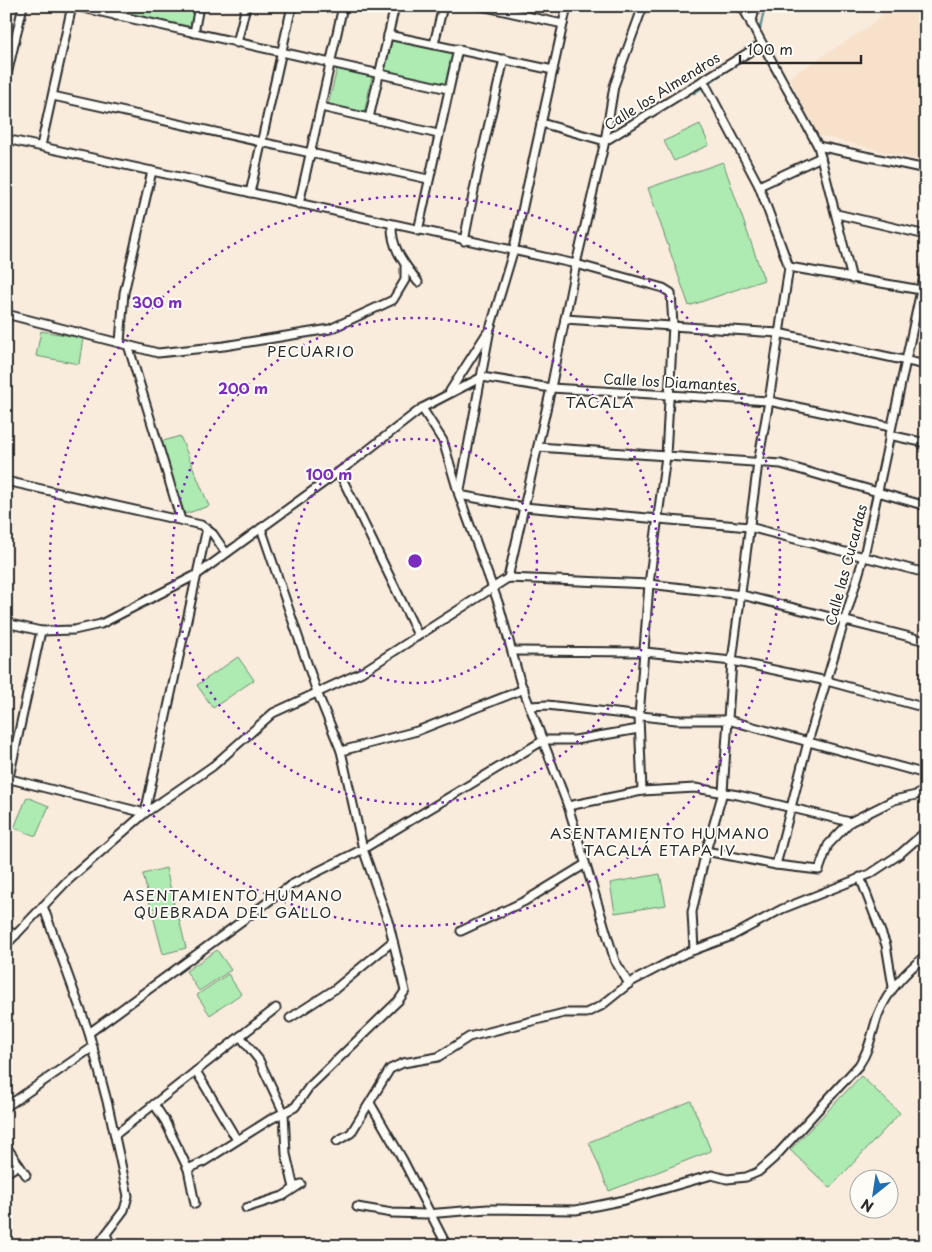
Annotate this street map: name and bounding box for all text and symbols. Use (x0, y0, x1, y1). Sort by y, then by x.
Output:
scale bar (740, 32, 861, 64)
text: 100 m (747, 37, 793, 60)
street label: Calle los Almendros (600, 47, 724, 135)
text: 300 m (132, 290, 182, 313)
district label: PECUARIO (267, 339, 355, 362)
street label: Calle los Diamantes (603, 368, 737, 396)
text: 200 m (218, 376, 268, 399)
district label: TACALÁ (565, 390, 635, 413)
text: 100 m (306, 462, 352, 485)
street label: Calle las Cucardas (820, 502, 872, 628)
centre of rings (406, 552, 424, 570)
district label: ASENTAMIENTO HUMANO TACALÁ ETAPA IV (550, 821, 770, 861)
district label: ASENTAMIENTO HUMANO QUEBRADA DEL GALLO (123, 883, 343, 923)
north arrow (850, 1170, 900, 1220)
text: N (857, 1194, 877, 1218)

